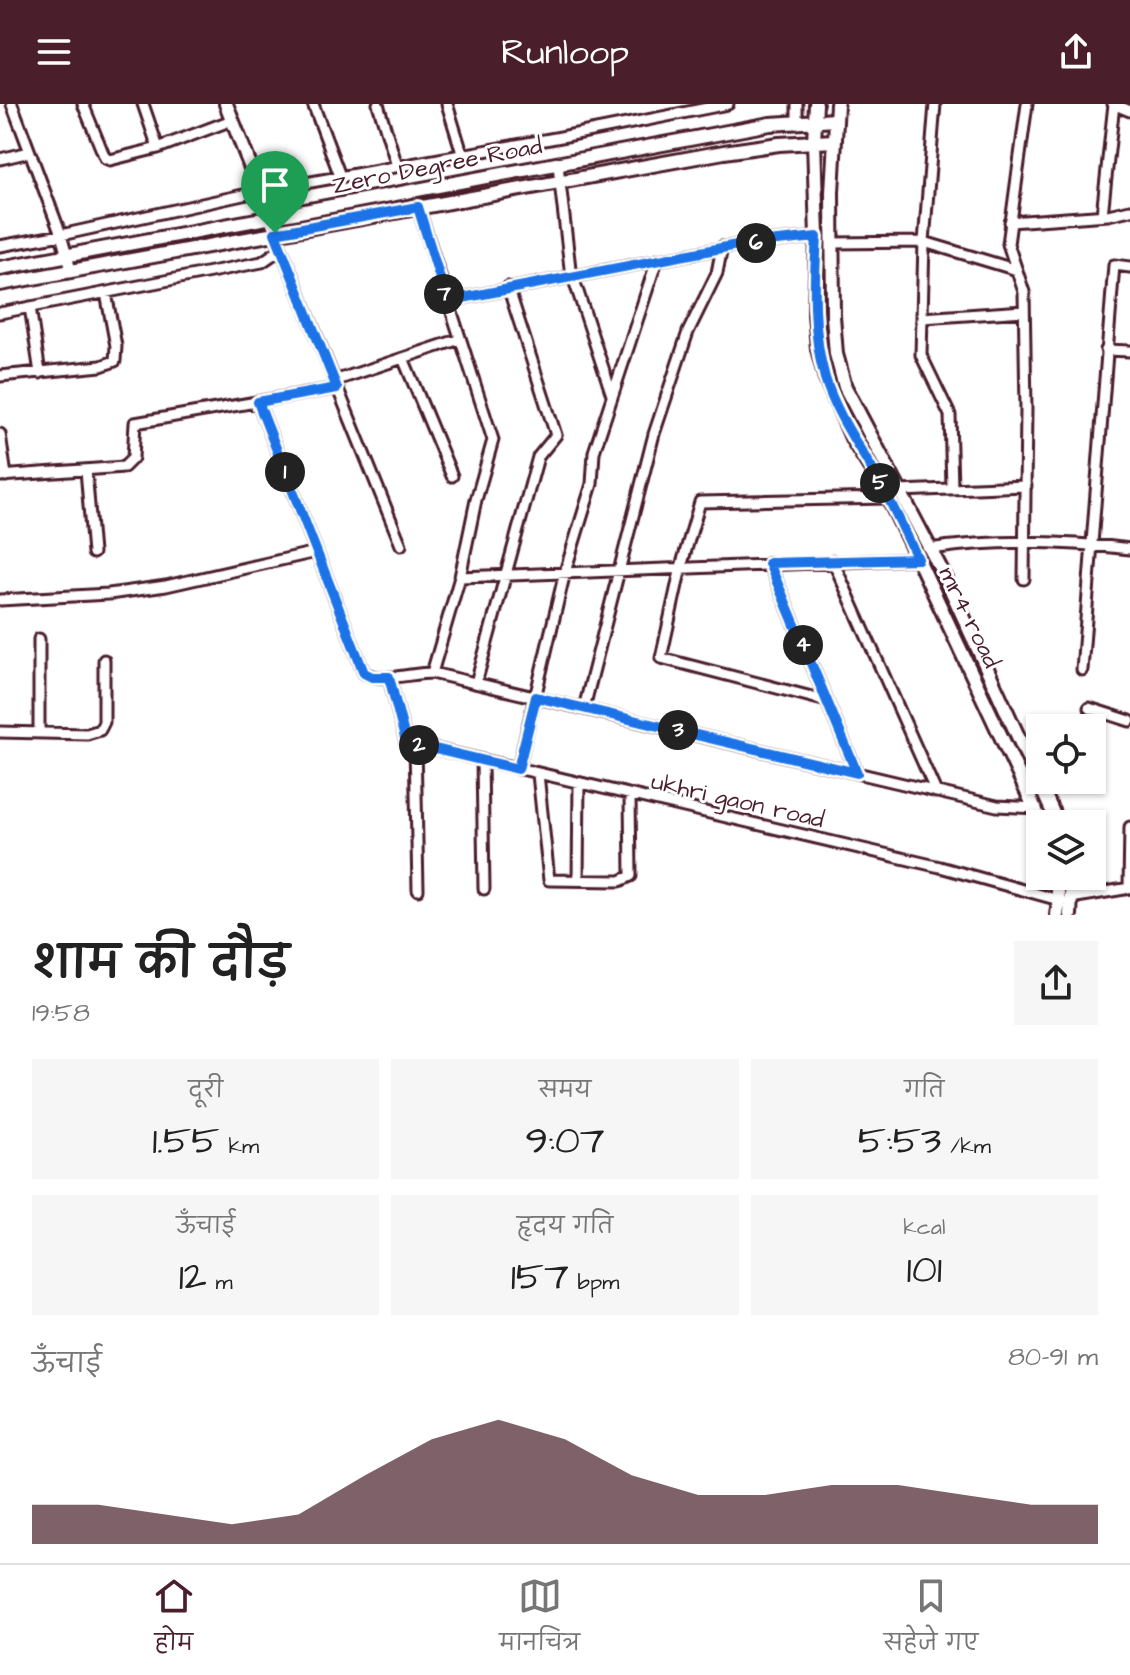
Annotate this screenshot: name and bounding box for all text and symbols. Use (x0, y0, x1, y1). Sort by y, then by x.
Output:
text: Runloop (501, 27, 629, 78)
icon: menu (32, 30, 76, 74)
icon: share (1054, 30, 1098, 74)
street label: Zero Degree Road (329, 129, 545, 204)
pin (241, 151, 309, 233)
icon: arrive (253, 163, 297, 207)
pin: 6 (736, 223, 776, 263)
text: 6 (749, 227, 763, 258)
pin: 7 (424, 274, 464, 314)
text: 7 (437, 278, 451, 309)
pin: 1 (265, 452, 305, 492)
text: 1 (284, 456, 286, 487)
pin: 5 (860, 463, 900, 503)
text: 5 (872, 467, 888, 498)
street label: mr4 road (930, 561, 1008, 674)
pin: 4 (783, 625, 823, 665)
text: 4 (796, 629, 810, 660)
pin: 3 (658, 710, 698, 750)
text: 3 (672, 714, 684, 745)
map controls (1026, 714, 1106, 890)
button: locate (1026, 714, 1106, 794)
pin: 2 (399, 725, 439, 765)
text: 2 (413, 729, 425, 760)
street label: ukhri gaon road (648, 765, 827, 838)
button: layers (1026, 810, 1106, 890)
text: शाम की दौड़ (32, 934, 289, 995)
button: share (1014, 941, 1098, 1025)
text: 19:58 (32, 995, 90, 1031)
text: दूरी (188, 1075, 223, 1106)
text: समय (539, 1075, 591, 1106)
text: गति (904, 1075, 944, 1106)
text: 1.55 (152, 1114, 220, 1169)
text: 9:07 (525, 1114, 605, 1169)
text: 5:53 (858, 1114, 941, 1169)
text: km (220, 1131, 259, 1162)
text: /km (941, 1131, 991, 1162)
text: ऊँचाई (176, 1211, 235, 1242)
text: हृदय गति (517, 1211, 613, 1242)
text: kcal (903, 1212, 945, 1243)
text: 101 (907, 1243, 942, 1298)
text: 12 (179, 1250, 207, 1305)
text: 157 (511, 1250, 569, 1305)
text: m (207, 1267, 233, 1298)
text: bpm (569, 1267, 619, 1298)
text: 80–91 m (1008, 1339, 1098, 1375)
text: ऊँचाई (32, 1346, 102, 1382)
tab: होम (152, 1574, 196, 1667)
tab: मानचित्र (499, 1574, 580, 1667)
tab: सहेजे गए (884, 1574, 978, 1667)

